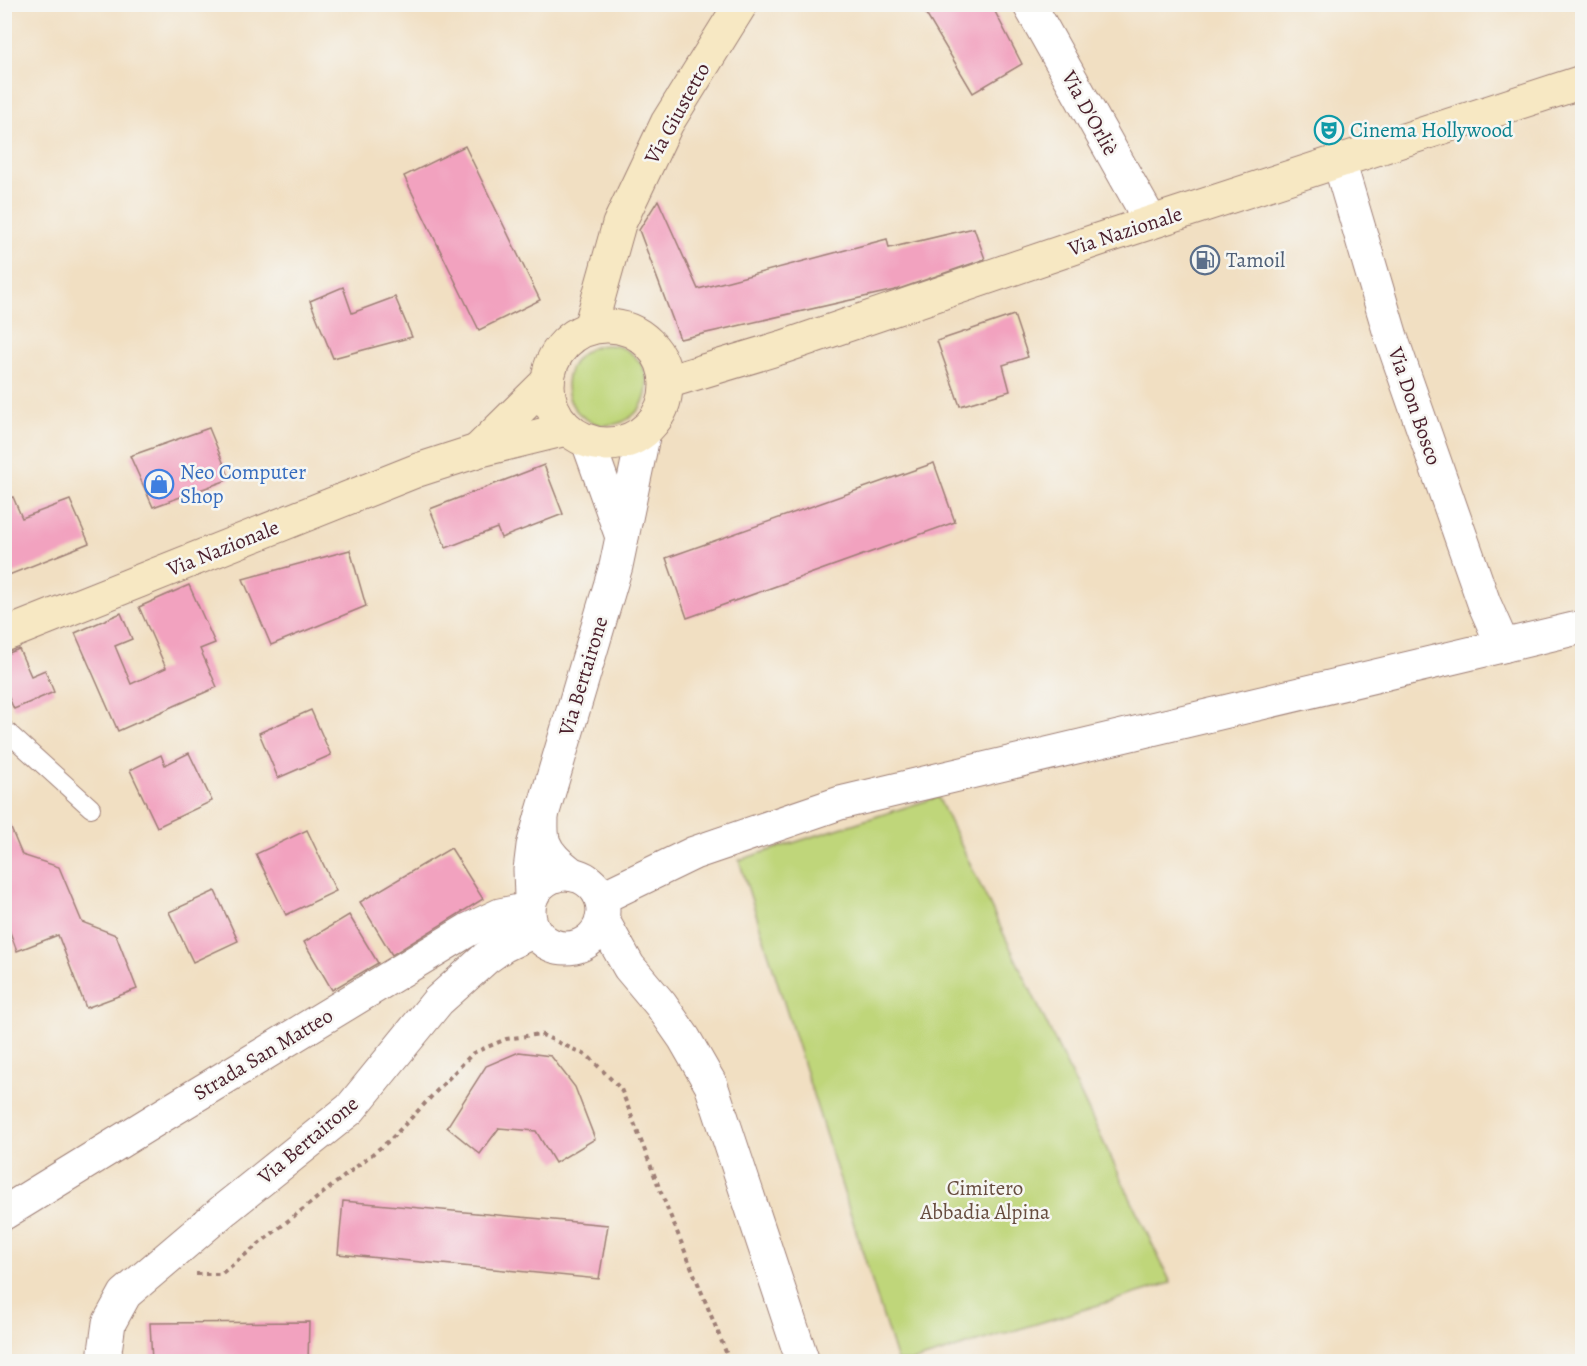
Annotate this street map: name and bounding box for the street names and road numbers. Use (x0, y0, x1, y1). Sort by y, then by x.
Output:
street label: Via Giustetto (637, 57, 716, 170)
street label: Via D'Orliè (1055, 65, 1125, 160)
street label: Via Nazionale (1064, 199, 1186, 263)
street label: Via Don Bosco (1381, 342, 1448, 469)
street label: Via Nazionale (162, 513, 283, 583)
street label: Via Bertairone (551, 613, 614, 740)
street label: Strada San Matteo (188, 1001, 338, 1107)
street label: Via Bertairone (251, 1090, 364, 1191)

